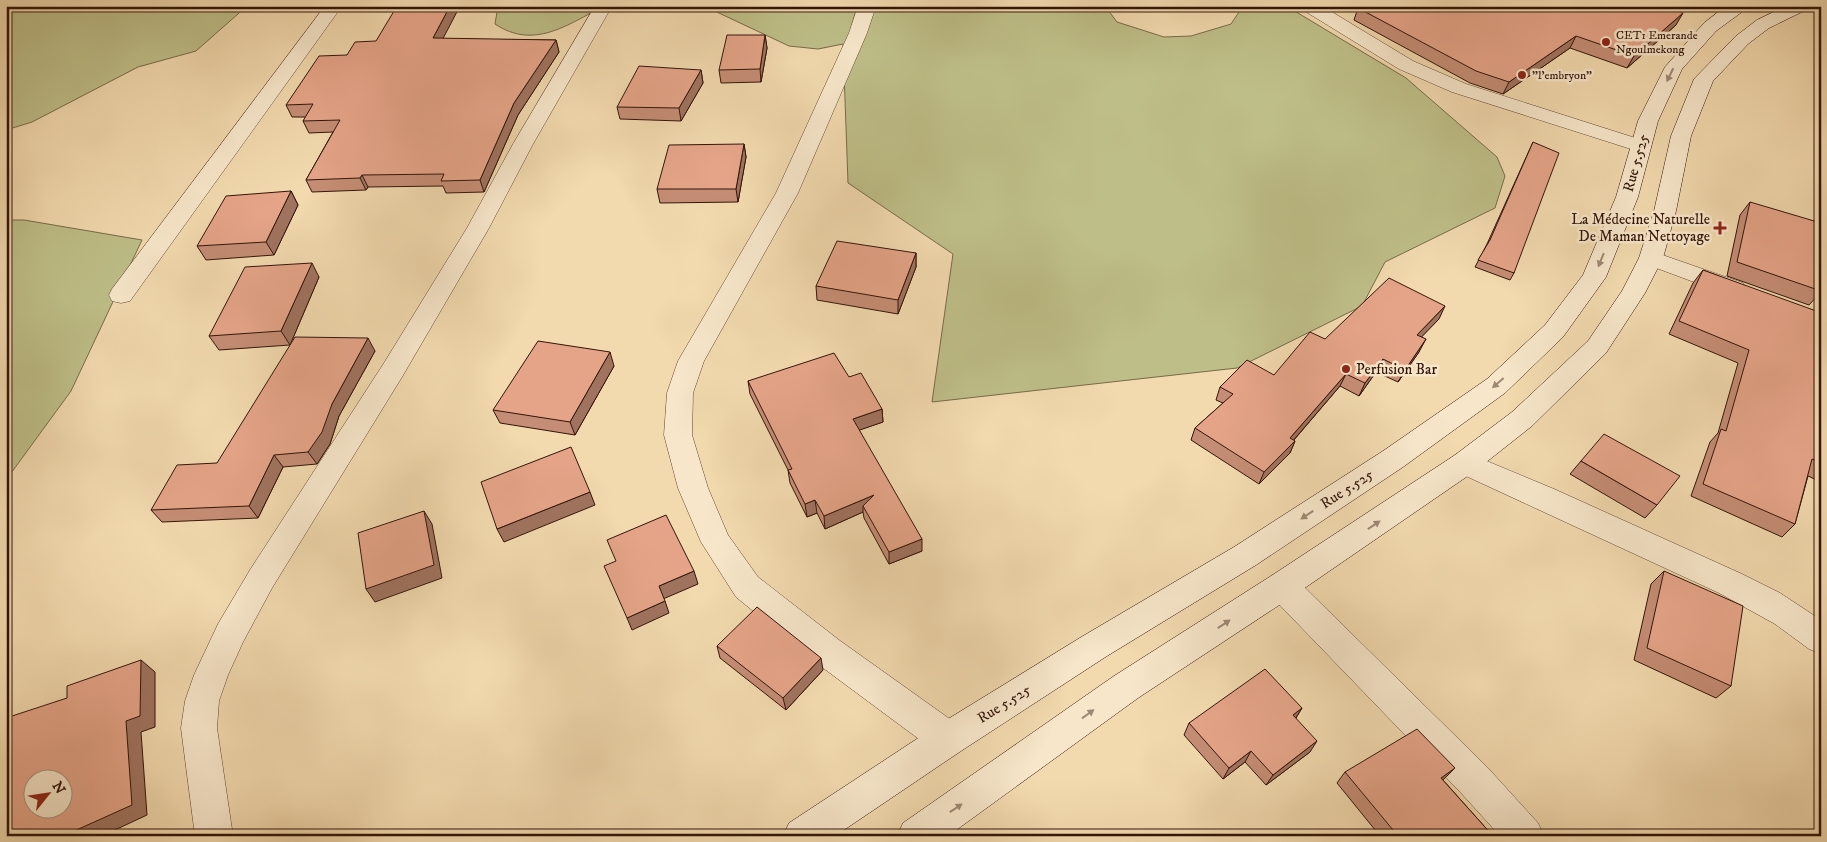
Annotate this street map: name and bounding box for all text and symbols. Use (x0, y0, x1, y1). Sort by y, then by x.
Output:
place label: CET1 Emerande Ngoulmekong (1616, 28, 1698, 57)
marker: CET1 Emerande Ngoulmekong (1600, 36, 1612, 48)
place label: "l'embryon" (1532, 68, 1592, 83)
one-way arrow (1666, 68, 1674, 82)
marker: "l'embryon" (1516, 69, 1528, 81)
street label: Rue 5.525 (1619, 131, 1653, 194)
place label: La Médecine Naturelle De Maman Nettoyage (1571, 210, 1710, 246)
marker: La Médecine Naturelle De Maman Nettoyage (1714, 222, 1726, 234)
one-way arrow (1597, 252, 1604, 267)
place label: Perfusion Bar (1356, 360, 1437, 379)
marker: Perfusion Bar (1340, 363, 1352, 375)
one-way arrow (1492, 377, 1504, 388)
street label: Rue 5.525 (1317, 465, 1377, 513)
one-way arrow (1300, 511, 1314, 520)
one-way arrow (1367, 520, 1381, 530)
one-way arrow (1217, 619, 1230, 628)
street label: Rue 5.525 (974, 680, 1035, 728)
one-way arrow (1082, 709, 1095, 719)
north arrow (22, 770, 72, 820)
text: N (48, 779, 69, 798)
one-way arrow (949, 803, 963, 813)

